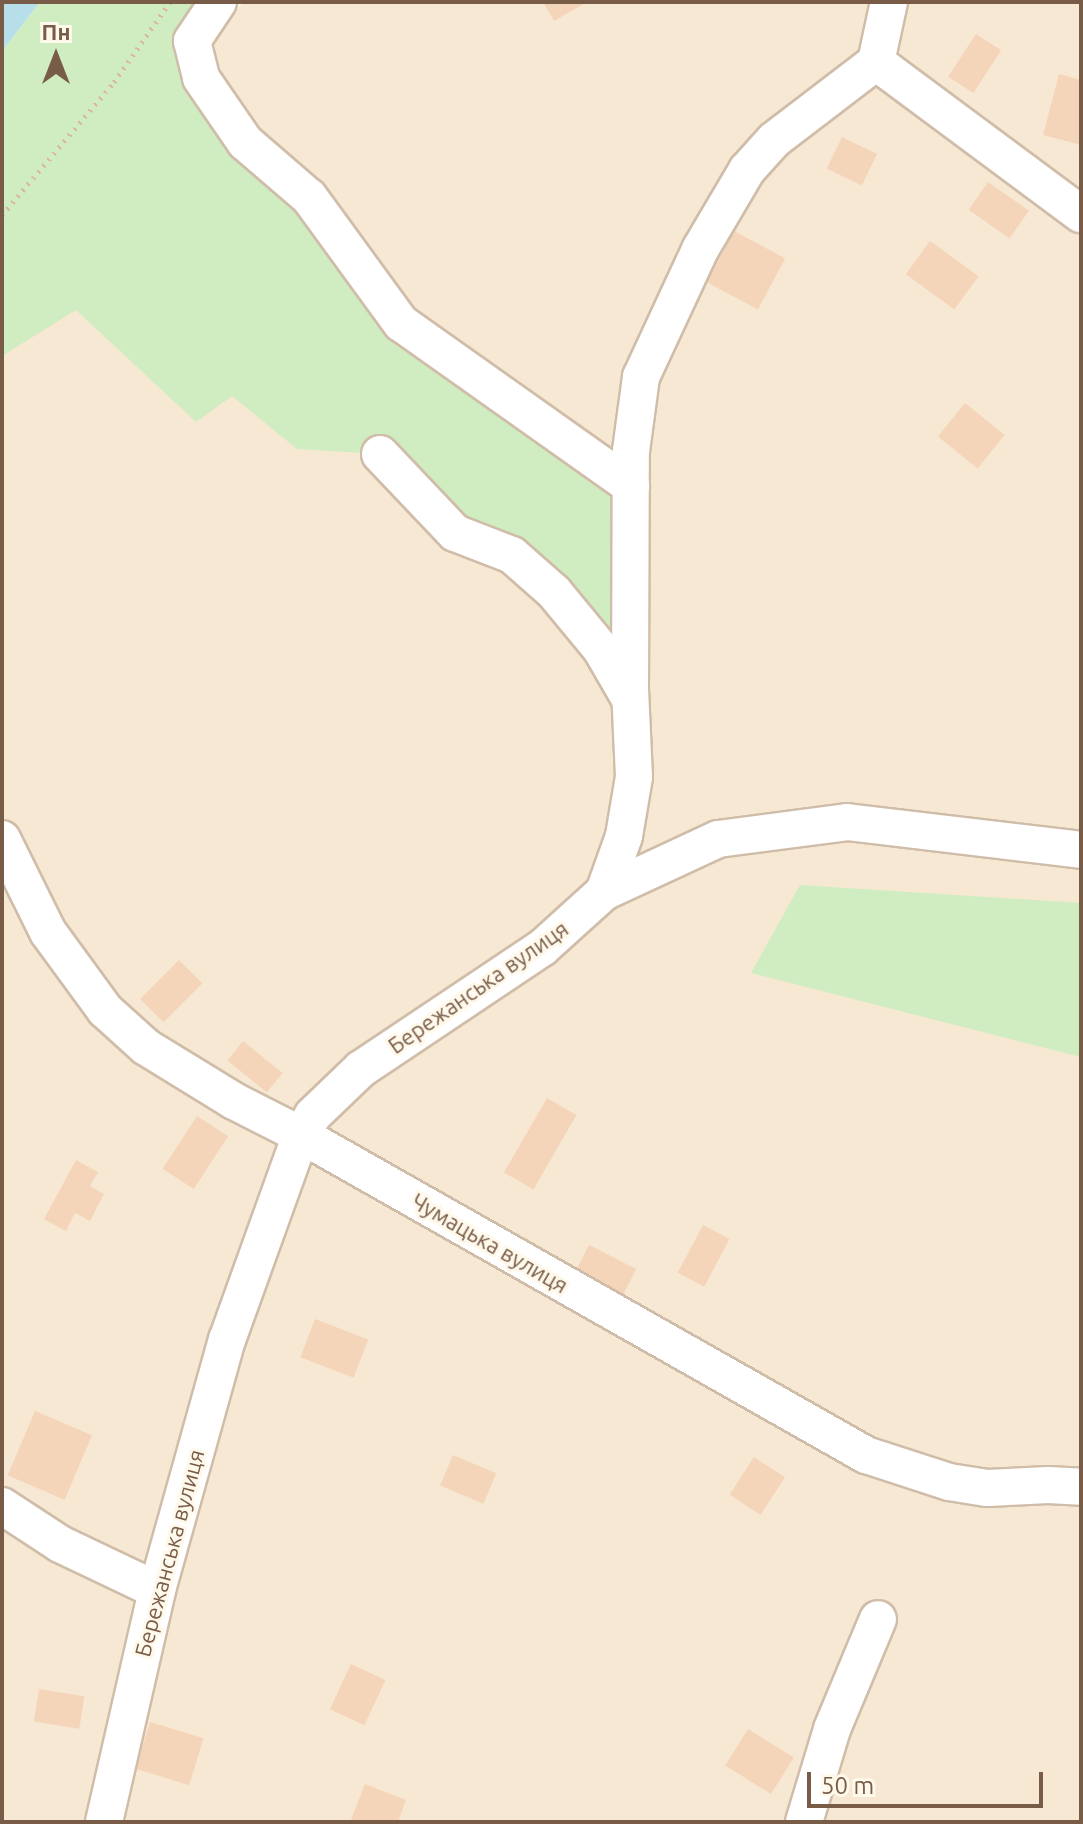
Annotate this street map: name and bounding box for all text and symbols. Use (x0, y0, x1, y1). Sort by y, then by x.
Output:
north arrow (16, 16, 96, 96)
text: Пн (42, 19, 70, 44)
street label: Бережанська вулиця (383, 915, 573, 1059)
street label: Чумацька вулиця (407, 1188, 573, 1298)
street label: Бережанська вулиця (129, 1447, 209, 1659)
scale bar (811, 1756, 1047, 1806)
text: 50 m (821, 1772, 874, 1799)

